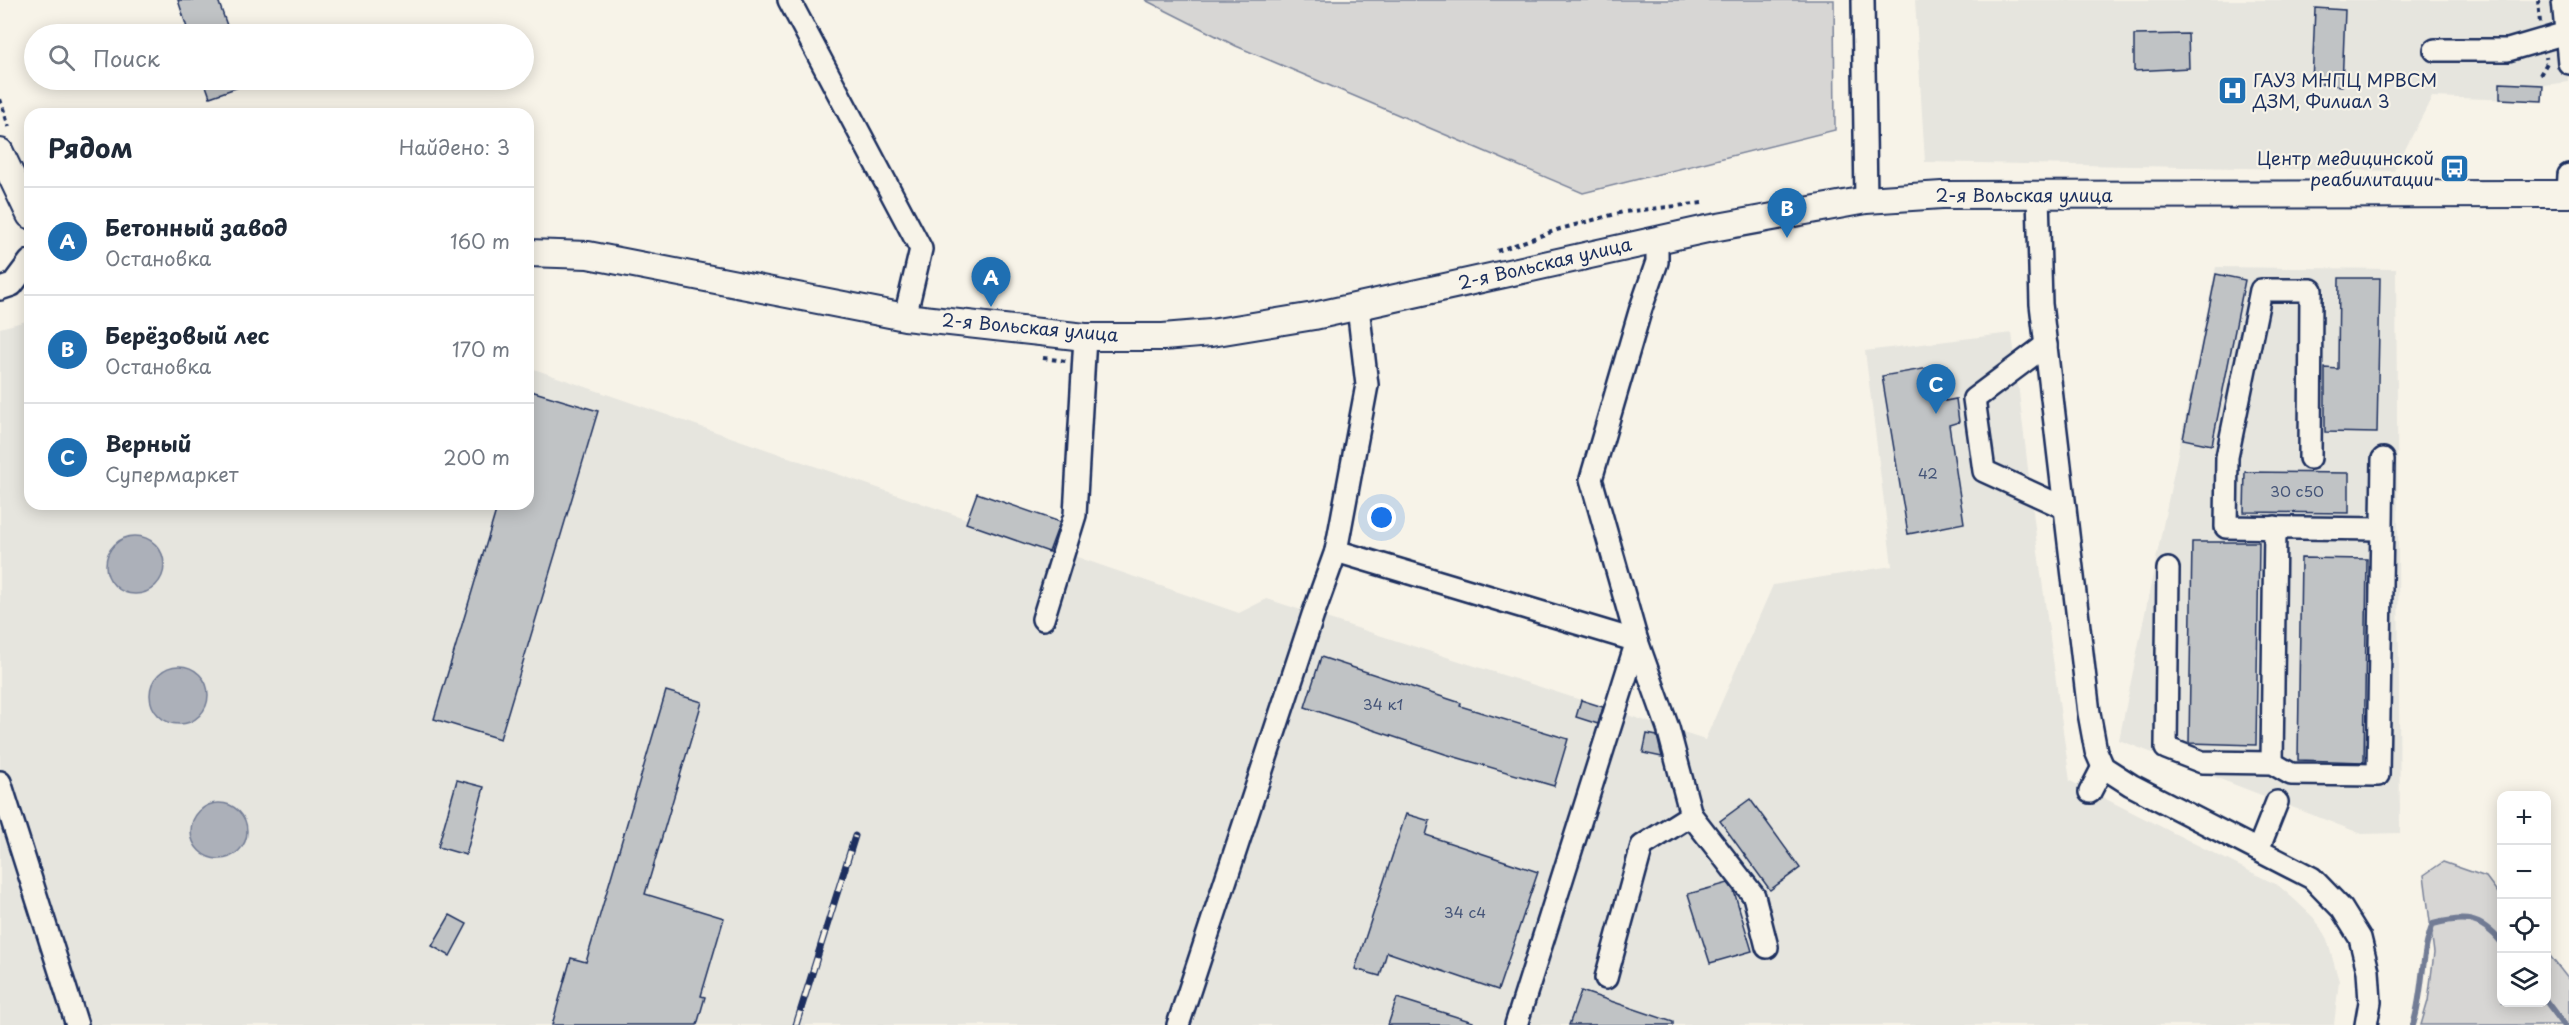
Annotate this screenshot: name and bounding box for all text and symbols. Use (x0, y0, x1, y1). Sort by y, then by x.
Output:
search box (24, 24, 534, 90)
icon: search (45, 41, 78, 74)
text: Поиск (93, 41, 160, 74)
place label: ГАУЗ МНПЦ МРВСМ ДЗМ, Филиал 3 (2252, 66, 2437, 114)
hospital icon: ГАУЗ МНПЦ МРВСМ ДЗМ, Филиал 3 (2216, 75, 2248, 107)
text: Рядом (48, 128, 133, 167)
text: Найдено: 3 (399, 132, 510, 162)
place label: Центр медицинской реабилитации (2257, 144, 2434, 192)
bus stop icon: Центр медицинской реабилитации (2439, 153, 2471, 185)
street label: 2-я Вольская улица (1935, 181, 2113, 208)
pin: B (1768, 188, 1806, 238)
text: Бетонный завод (105, 210, 288, 243)
text: A (60, 226, 75, 256)
text: 160 m (450, 226, 510, 256)
street label: 2-я Вольская улица (1455, 229, 1635, 296)
text: Остановка (105, 243, 211, 273)
pin: A (972, 258, 1010, 307)
street label: 2-я Вольская улица (941, 305, 1120, 348)
text: Берёзовый лес (105, 318, 270, 351)
text: B (61, 334, 74, 364)
text: 170 m (452, 334, 510, 364)
text: Остановка (105, 351, 211, 381)
pin: C (1916, 364, 1956, 414)
text: Верный (105, 426, 192, 459)
text: C (60, 442, 75, 472)
text: 200 m (443, 442, 510, 472)
text: Супермаркет (105, 459, 238, 489)
house number: 42 (1918, 461, 1938, 484)
house number: 30 с50 (2270, 479, 2324, 502)
your location (1367, 503, 1396, 532)
house number: 34 к1 (1363, 692, 1403, 715)
map controls (2497, 791, 2551, 1007)
button: + (2497, 791, 2551, 845)
button: − (2497, 845, 2551, 899)
button: locate (2497, 899, 2551, 953)
house number: 34 с4 (1444, 900, 1486, 923)
button: layers (2497, 953, 2551, 1007)

